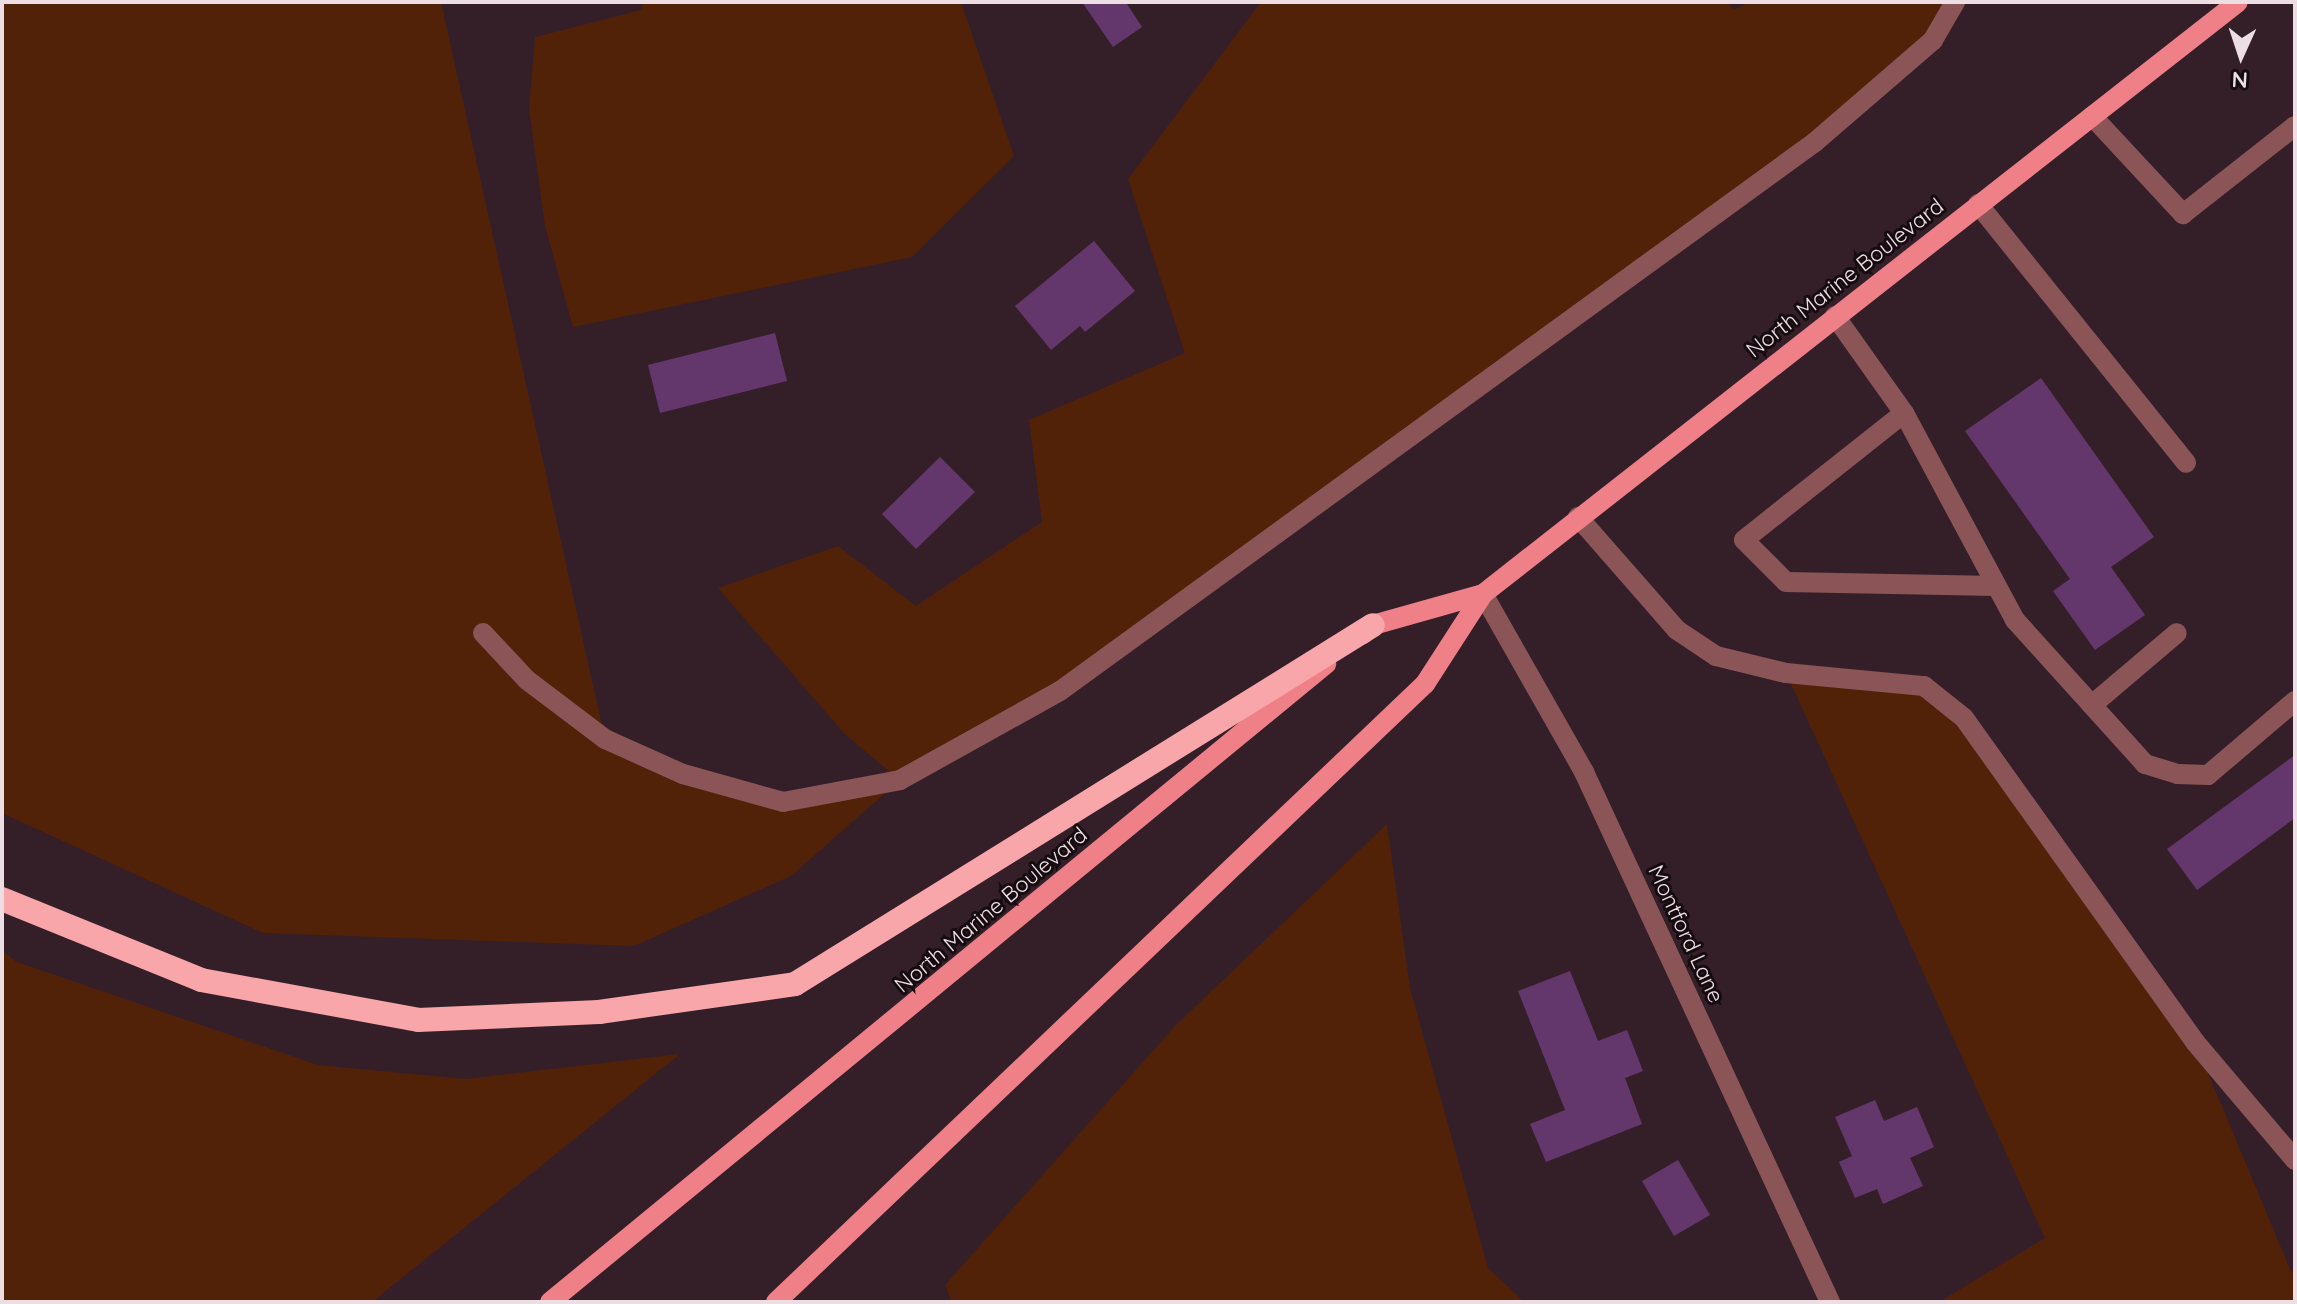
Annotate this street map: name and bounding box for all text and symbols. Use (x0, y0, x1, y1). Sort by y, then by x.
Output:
north arrow (2201, 16, 2281, 96)
text: N (2231, 66, 2249, 94)
street label: North Marine Boulevard (1741, 193, 1949, 363)
street label: North Marine Boulevard (889, 822, 1093, 998)
street label: Montford Lane (1643, 861, 1729, 1007)

